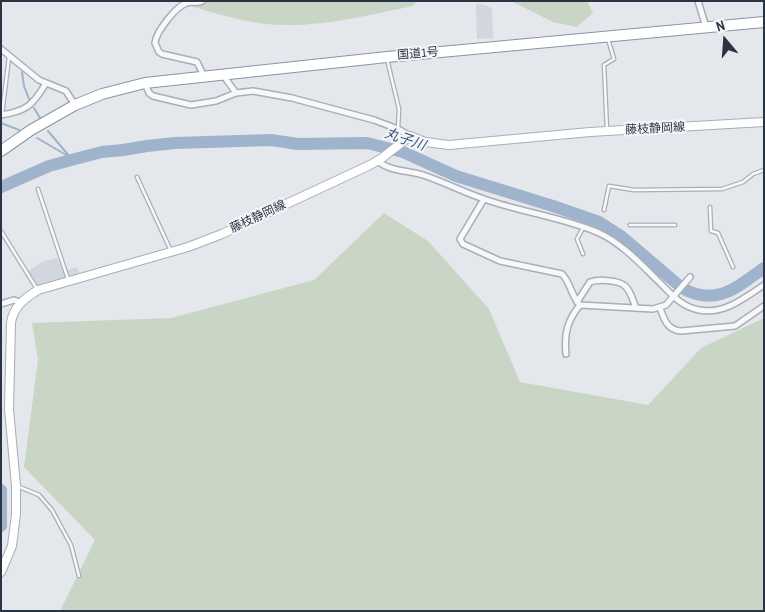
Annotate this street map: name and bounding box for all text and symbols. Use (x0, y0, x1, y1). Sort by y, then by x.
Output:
north arrow (700, 15, 750, 65)
text: N (714, 16, 727, 36)
street label: 国道1号 (397, 45, 439, 63)
street label: 藤枝静岡線 (625, 120, 685, 138)
water label: 丸子川 (382, 125, 428, 155)
street label: 藤枝静岡線 (228, 198, 288, 236)

